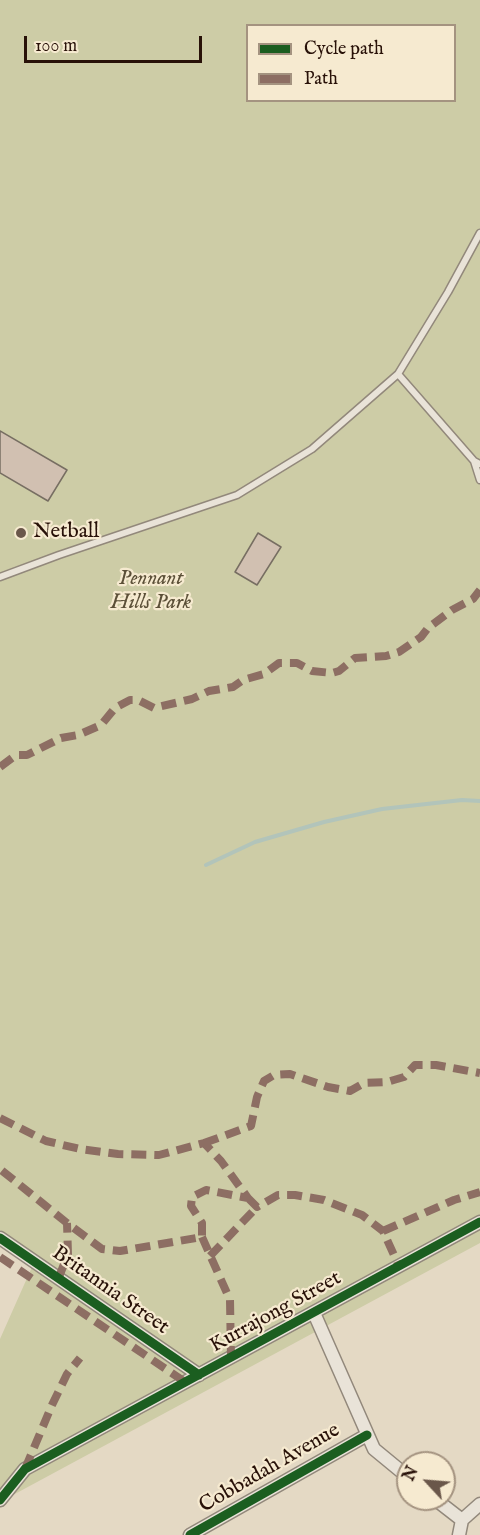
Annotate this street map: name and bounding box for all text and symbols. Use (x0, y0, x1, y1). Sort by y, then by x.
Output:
scale bar (27, 24, 206, 62)
legend (246, 24, 456, 102)
text: 100 m (35, 35, 77, 58)
text: Cycle path (304, 38, 384, 61)
text: Path (304, 68, 338, 91)
place label: Netball (33, 520, 99, 546)
marker: Netball (14, 526, 28, 540)
park label: Pennant Hills Park (111, 567, 191, 617)
street label: Britannia Street (47, 1241, 173, 1341)
street label: Kurrajong Street (206, 1267, 346, 1359)
street label: Cobbadah Avenue (195, 1419, 345, 1519)
north arrow (396, 1451, 456, 1511)
text: N (400, 1463, 424, 1485)

